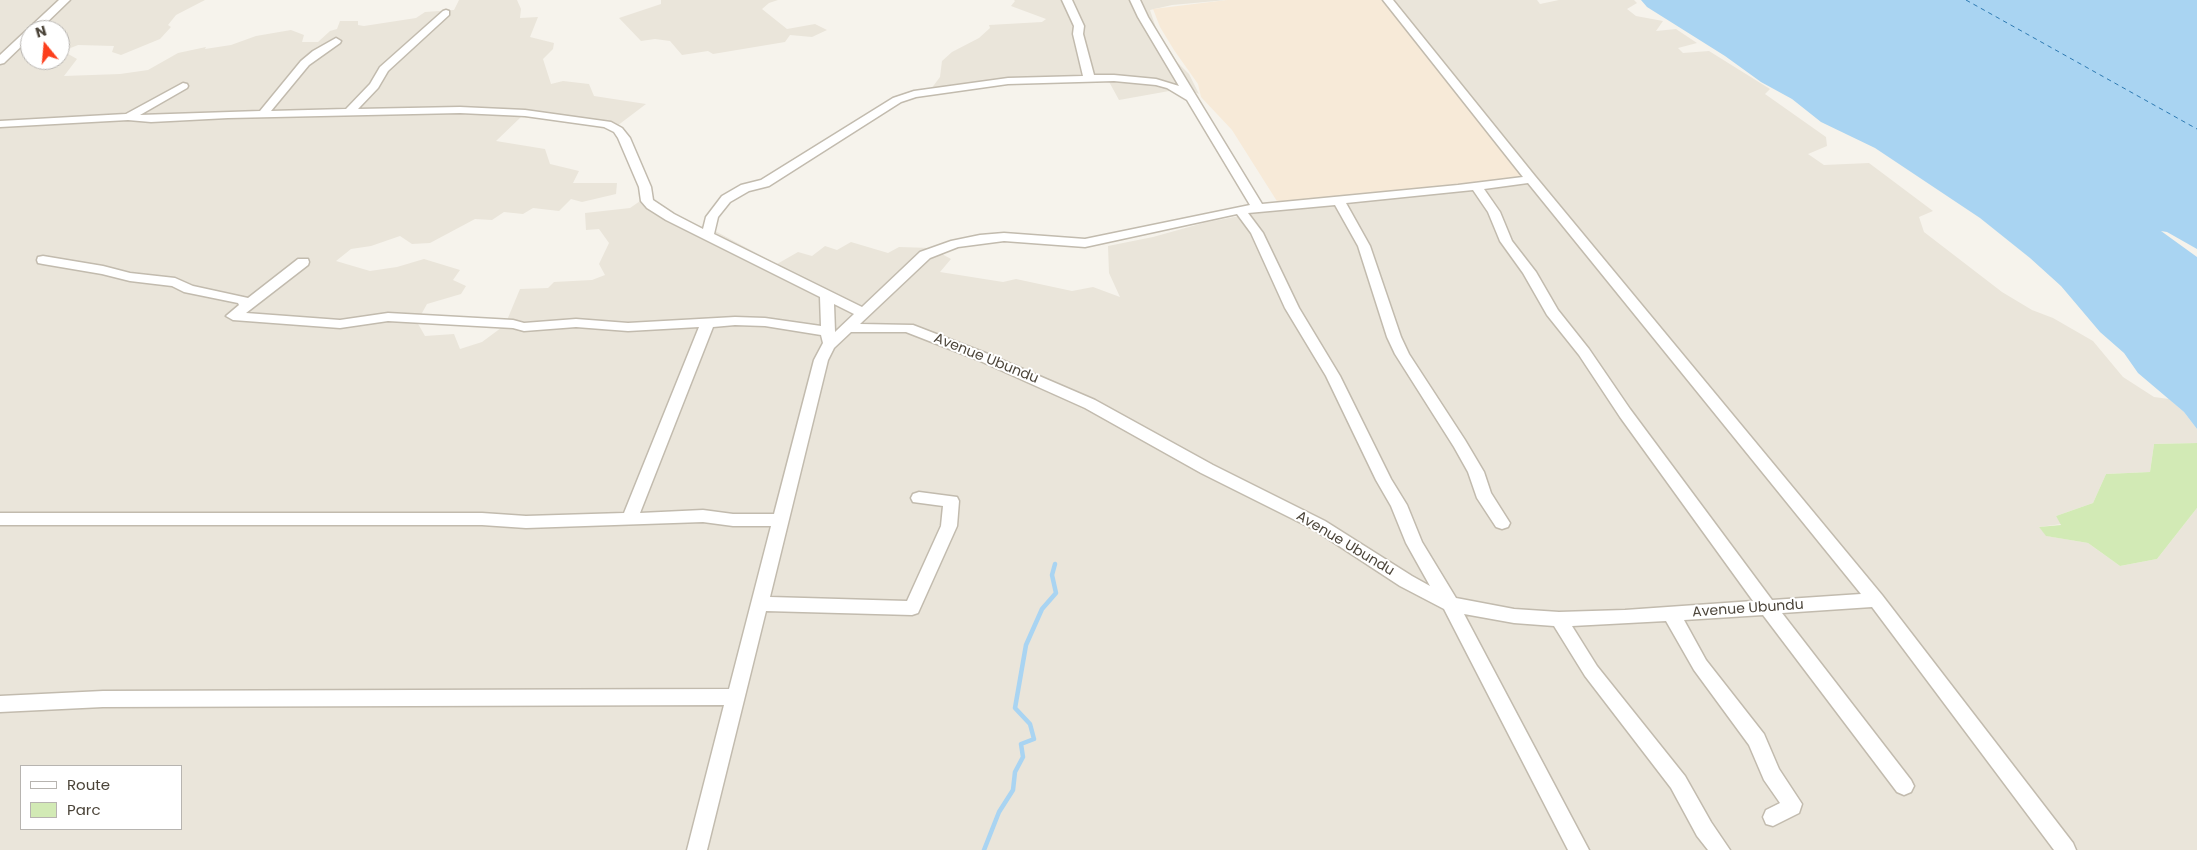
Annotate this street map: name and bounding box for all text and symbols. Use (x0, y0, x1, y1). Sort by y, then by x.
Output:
north arrow (20, 20, 70, 70)
text: N (33, 21, 49, 43)
street label: Avenue Ubundu (931, 330, 1041, 388)
street label: Avenue Ubundu (1293, 508, 1397, 580)
street label: Avenue Ubundu (1692, 597, 1804, 621)
legend (20, 765, 182, 830)
text: Route (67, 774, 110, 795)
text: Parc (67, 799, 101, 820)

